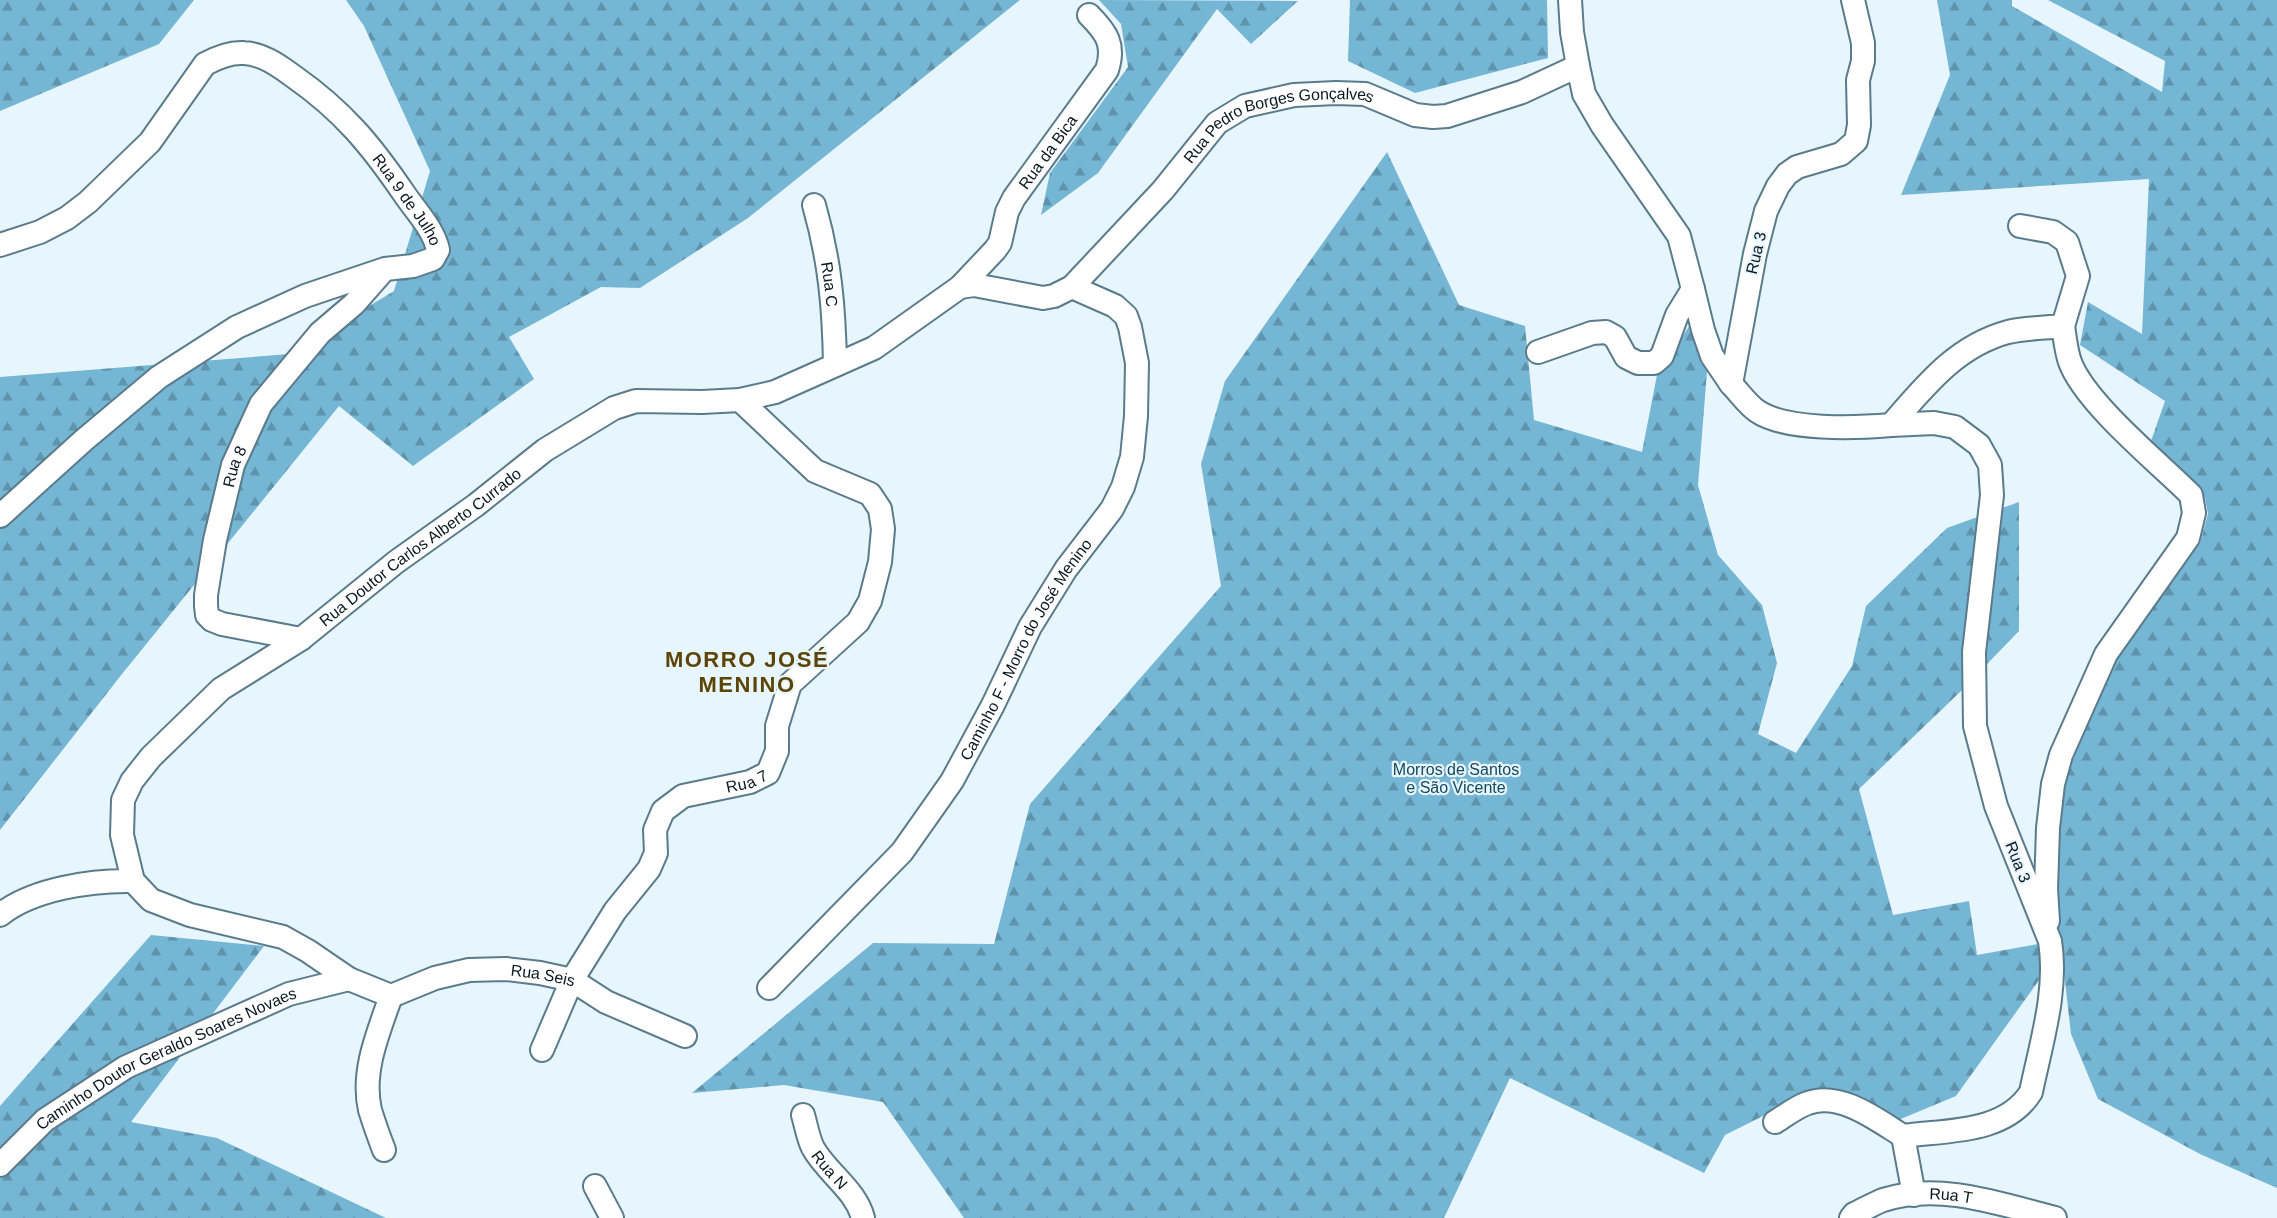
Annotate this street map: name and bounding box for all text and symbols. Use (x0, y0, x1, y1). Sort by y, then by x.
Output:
street label: Rua Pedro Borges Gonçalves (1180, 84, 1377, 166)
street label: Rua da Bica (1015, 111, 1080, 192)
street label: Rua 9 de Julho (370, 150, 445, 248)
street label: Rua 3 (1743, 230, 1769, 276)
street label: Rua C (819, 261, 841, 308)
street label: Rua 8 (219, 443, 249, 489)
street label: Rua Doutor Carlos Alberto Currado (316, 464, 524, 629)
street label: Caminho F - Morro do José Menino (956, 535, 1095, 763)
district label: MORRO JOSÉ MENINO (665, 647, 829, 697)
park label: Morros de Santos e São Vicente (1393, 761, 1519, 796)
street label: Rua 7 (724, 766, 770, 795)
street label: Rua 3 (2002, 839, 2034, 885)
street label: Rua Seis (510, 961, 577, 989)
street label: Caminho Doutor Geraldo Soares Novaes (32, 984, 298, 1133)
street label: Rua N (808, 1147, 851, 1192)
street label: Rua T (1929, 1185, 1974, 1206)

